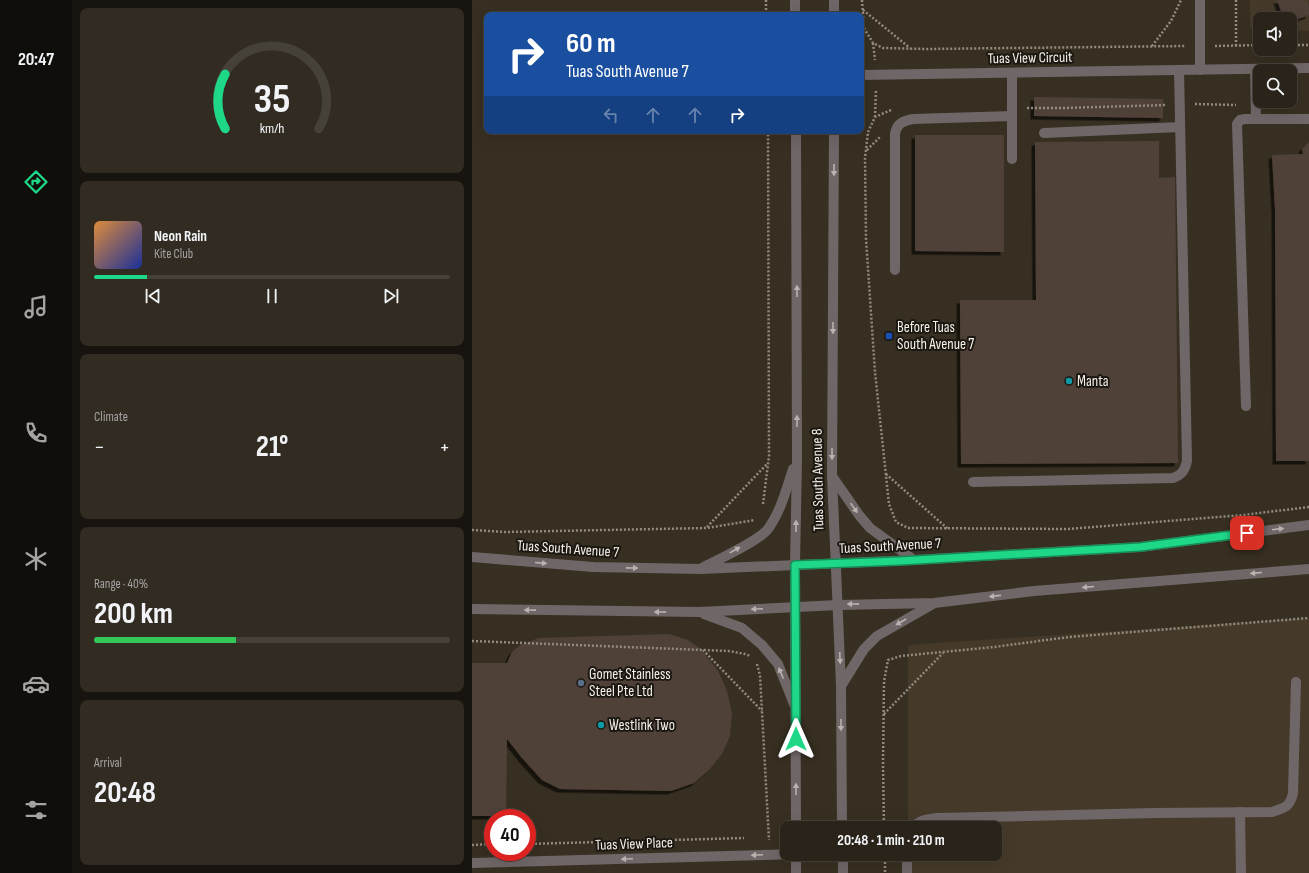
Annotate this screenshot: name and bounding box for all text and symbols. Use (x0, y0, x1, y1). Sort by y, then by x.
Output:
map controls (1253, 12, 1297, 108)
button: sound (1253, 12, 1297, 56)
text: 60 m (566, 27, 615, 60)
icon: right (500, 28, 552, 80)
street label: Tuas View Circuit (987, 48, 1073, 68)
text: 20:47 (18, 49, 54, 70)
text: Tuas South Avenue 7 (566, 61, 689, 82)
button: search (1253, 64, 1297, 108)
text: 35 (254, 74, 290, 123)
icon: left (600, 104, 622, 126)
icon: ahead (642, 104, 664, 126)
icon: ahead (684, 104, 706, 126)
icon: right (726, 104, 748, 126)
text: km/h (260, 119, 284, 136)
one-way arrow (831, 164, 837, 177)
icon: directions (22, 168, 50, 196)
text: Neon Rain (154, 227, 207, 246)
text: Kite Club (154, 246, 193, 262)
one-way arrow (794, 284, 800, 297)
icon: previous (142, 285, 164, 307)
icon: pause (261, 285, 283, 307)
icon: next (380, 285, 402, 307)
icon: music (22, 293, 50, 321)
place label: Before Tuas South Avenue 7 (897, 318, 974, 354)
one-way arrow (830, 322, 836, 335)
marker: Before Tuas South Avenue 7 (884, 331, 894, 341)
place label: Manta (1077, 372, 1109, 391)
marker: Manta (1064, 376, 1074, 386)
text: Climate (94, 409, 128, 425)
one-way arrow (794, 414, 800, 427)
icon: phone (22, 419, 50, 447)
street label: Tuas South Avenue 8 (808, 428, 828, 532)
text: 21° (256, 429, 288, 465)
text: − (94, 434, 105, 461)
text: + (439, 434, 450, 461)
one-way arrow (829, 448, 835, 461)
one-way arrow (850, 503, 858, 514)
pin (1230, 516, 1264, 550)
one-way arrow (793, 519, 799, 532)
icon: arrive (1236, 522, 1258, 544)
one-way arrow (1272, 526, 1284, 532)
street label: Tuas South Avenue 7 (838, 534, 942, 558)
street label: Tuas South Avenue 7 (516, 536, 620, 562)
icon: climate (22, 545, 50, 573)
one-way arrow (729, 547, 740, 554)
one-way arrow (535, 559, 547, 566)
one-way arrow (626, 565, 639, 571)
one-way arrow (1250, 570, 1262, 576)
text: Range · 40% (94, 576, 148, 592)
one-way arrow (1082, 583, 1094, 590)
one-way arrow (989, 593, 1001, 599)
text: 200 km (94, 596, 173, 632)
one-way arrow (847, 601, 859, 608)
one-way arrow (524, 606, 536, 613)
one-way arrow (751, 606, 763, 613)
one-way arrow (654, 608, 666, 615)
one-way arrow (895, 619, 907, 626)
one-way arrow (837, 652, 843, 665)
place label: Gomet Stainless Steel Pte Ltd (589, 665, 671, 701)
one-way arrow (778, 667, 784, 679)
icon: car (22, 670, 50, 698)
marker: Gomet Stainless Steel Pte Ltd (576, 678, 586, 688)
place label: Westlink Two (609, 716, 675, 735)
position arrow (775, 718, 817, 760)
one-way arrow (838, 719, 845, 731)
marker: Westlink Two (596, 720, 606, 730)
text: Arrival (94, 755, 122, 771)
text: 20:48 (94, 775, 156, 811)
one-way arrow (793, 782, 799, 795)
icon: filters (22, 796, 50, 824)
speed limit sign: 40 (484, 809, 536, 861)
text: 20:48 · 1 min · 210 m (837, 831, 945, 850)
street label: Tuas View Place (595, 833, 673, 855)
one-way arrow (750, 852, 763, 858)
one-way arrow (620, 856, 633, 862)

